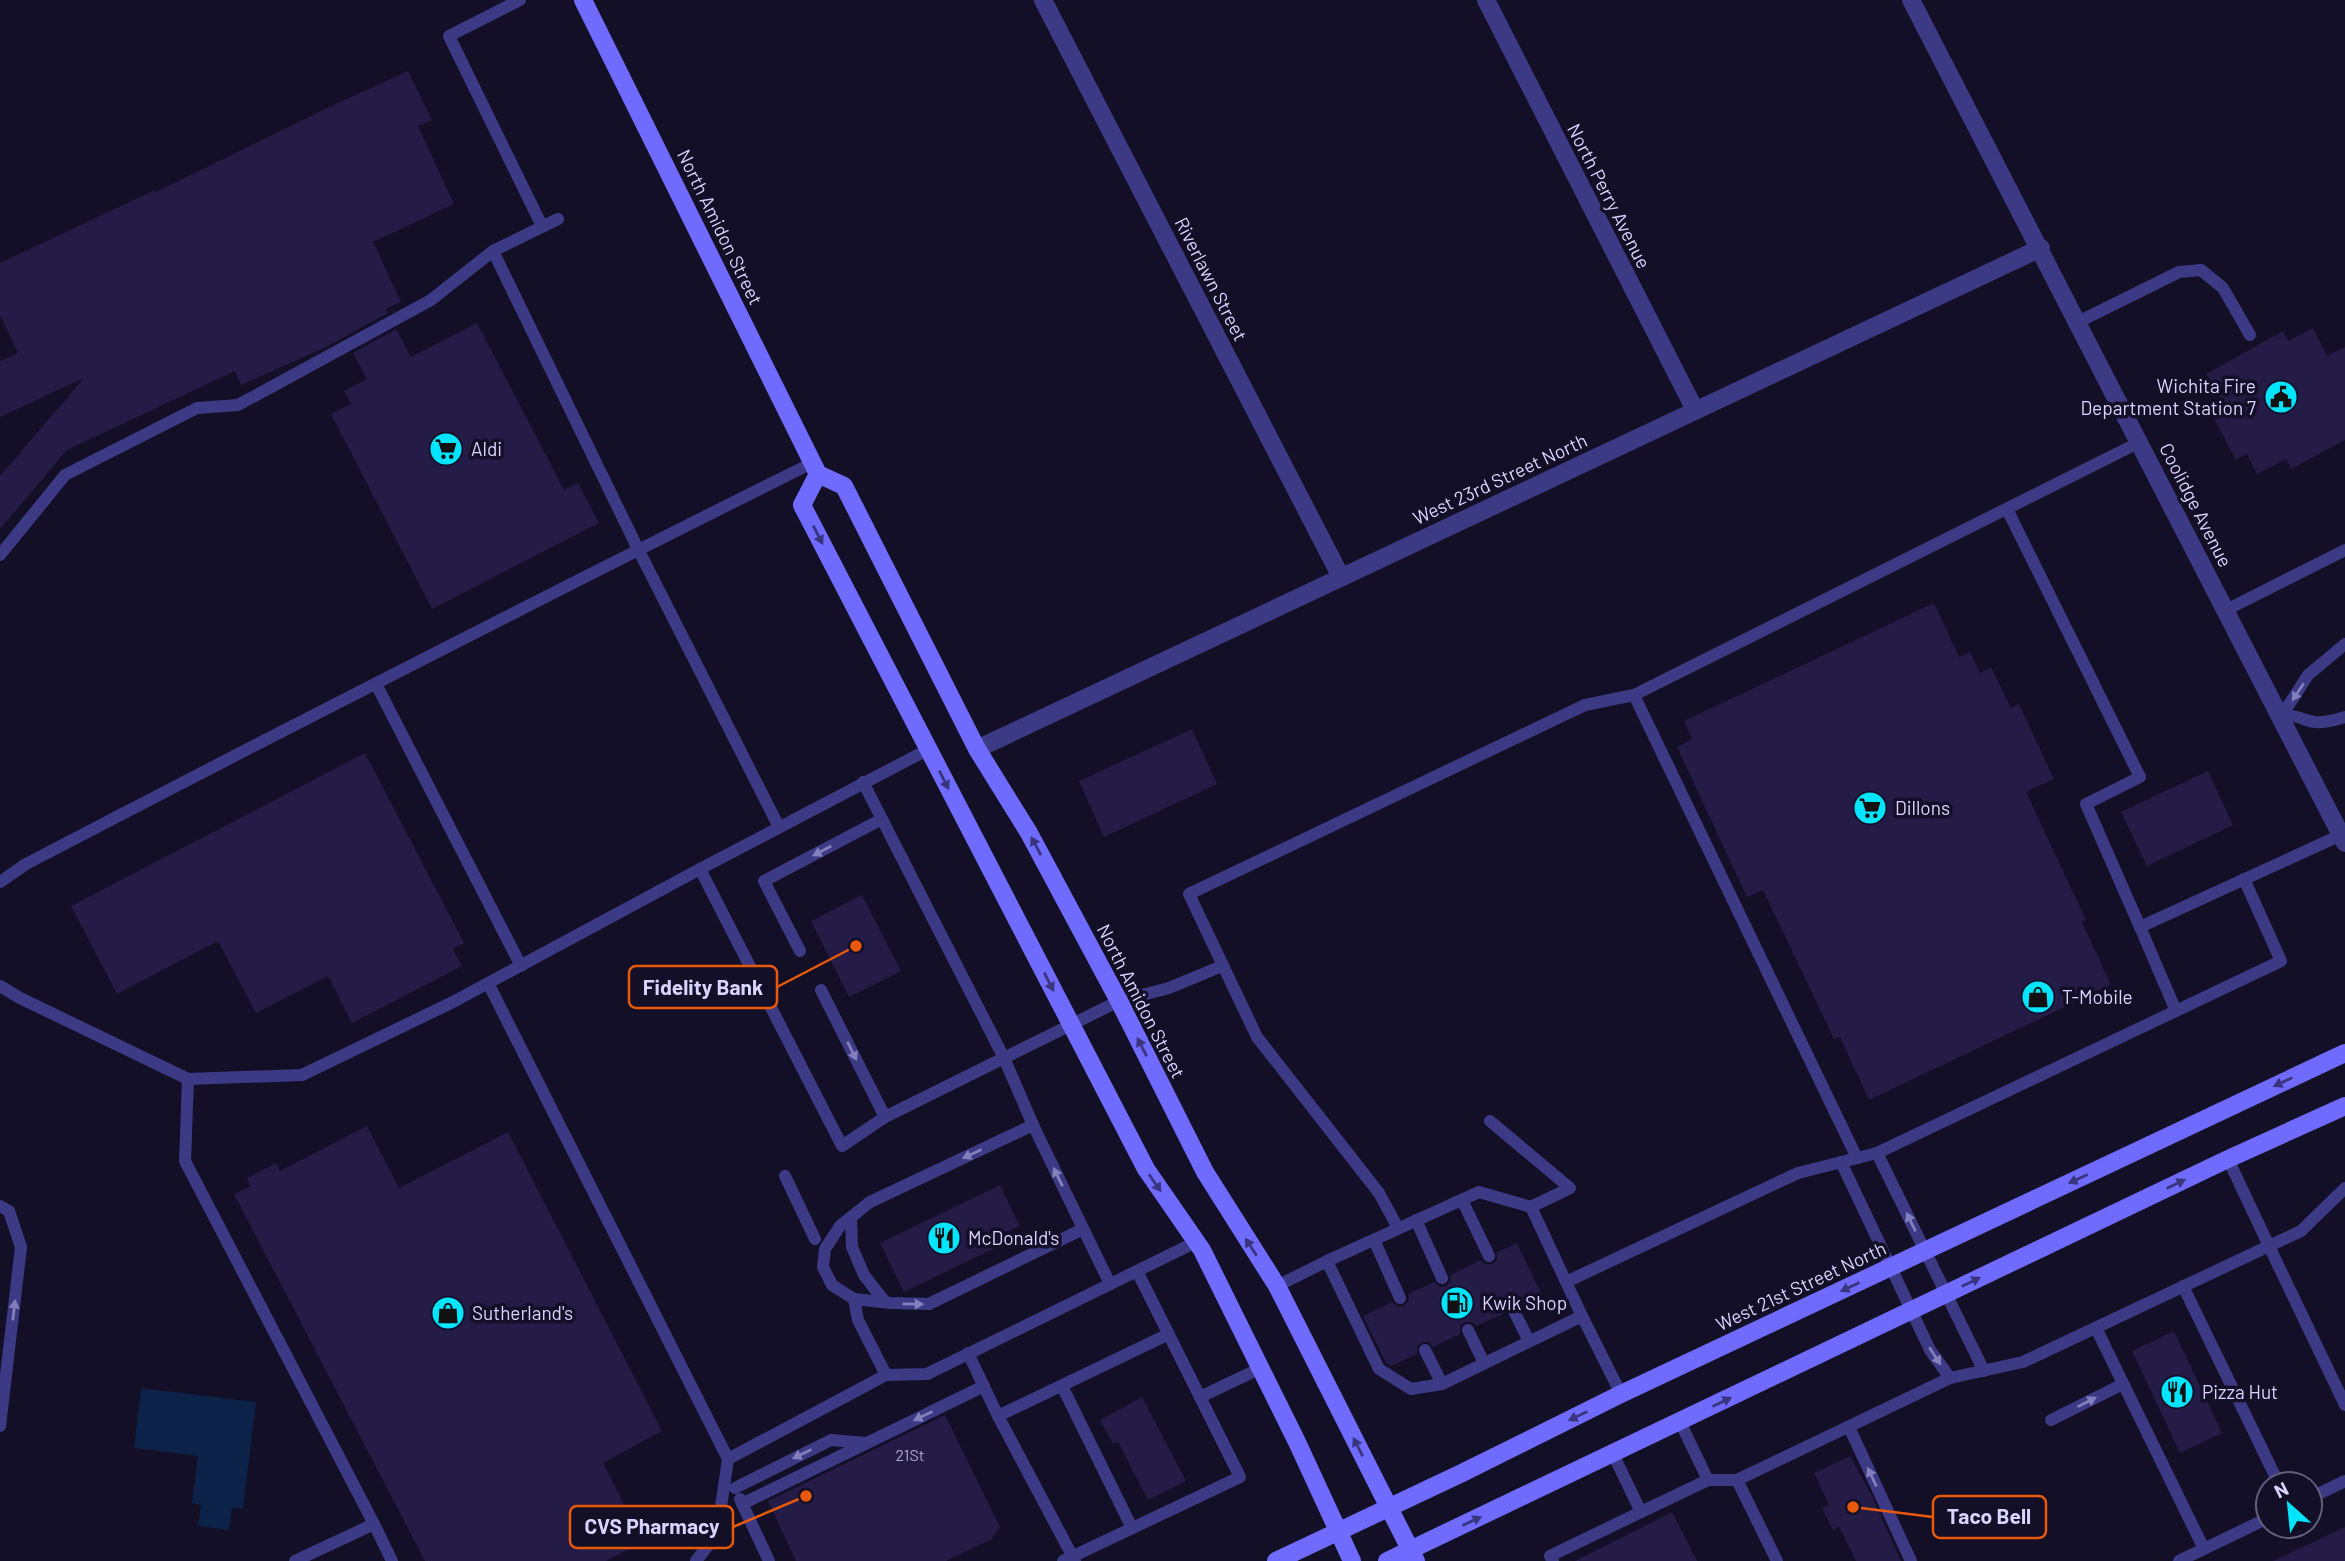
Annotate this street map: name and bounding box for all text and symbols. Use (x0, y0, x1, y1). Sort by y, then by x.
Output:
street label: North Perry Avenue (1563, 119, 1656, 272)
street label: North Amidon Street (673, 145, 768, 308)
street label: Riverlawn Street (1170, 213, 1253, 344)
place label: Wichita Fire Department Station 7 (2080, 374, 2256, 419)
public building icon: Wichita Fire Department Station 7 (2262, 378, 2300, 416)
street label: West 23rd Street North (1409, 428, 1591, 529)
supermarket icon: Aldi (427, 430, 465, 468)
place label: Aldi (471, 437, 502, 460)
street label: Coolidge Avenue (2155, 439, 2238, 571)
one-way arrow (811, 525, 823, 545)
one-way arrow (2291, 682, 2304, 702)
one-way arrow (939, 770, 950, 790)
supermarket icon: Dillons (1851, 789, 1889, 827)
place label: Dillons (1895, 796, 1950, 819)
one-way arrow (1030, 836, 1042, 856)
one-way arrow (811, 844, 831, 856)
street label: North Amidon Street (1093, 920, 1190, 1082)
callout: Fidelity Bank (629, 966, 777, 1008)
one-way arrow (1043, 972, 1055, 992)
text: Fidelity Bank (643, 974, 763, 999)
shop icon: T-Mobile (2019, 978, 2057, 1016)
place label: T-Mobile (2062, 985, 2133, 1008)
one-way arrow (1137, 1037, 1148, 1057)
one-way arrow (846, 1041, 857, 1061)
one-way arrow (2273, 1076, 2293, 1087)
one-way arrow (961, 1149, 982, 1160)
one-way arrow (1053, 1167, 1064, 1187)
one-way arrow (1148, 1174, 1162, 1192)
one-way arrow (2067, 1174, 2088, 1185)
one-way arrow (2166, 1178, 2186, 1190)
one-way arrow (1905, 1212, 1916, 1232)
restaurant icon: McDonald's (925, 1219, 963, 1257)
place label: McDonald's (968, 1226, 1059, 1249)
street label: West 21st Street North (1712, 1236, 1890, 1335)
one-way arrow (1245, 1237, 1258, 1256)
one-way arrow (1961, 1277, 1981, 1288)
one-way arrow (1840, 1281, 1860, 1292)
fuel station icon: Kwik Shop (1438, 1284, 1476, 1322)
place label: Kwik Shop (1482, 1291, 1567, 1314)
shop icon: Sutherland's (429, 1294, 467, 1332)
one-way arrow (902, 1298, 924, 1310)
one-way arrow (8, 1299, 19, 1321)
place label: Sutherland's (472, 1301, 573, 1324)
one-way arrow (1928, 1347, 1942, 1365)
restaurant icon: Pizza Hut (2158, 1373, 2196, 1411)
place label: Pizza Hut (2202, 1380, 2278, 1403)
one-way arrow (1712, 1396, 1732, 1408)
one-way arrow (2077, 1396, 2097, 1407)
one-way arrow (1568, 1410, 1588, 1421)
one-way arrow (913, 1411, 933, 1422)
one-way arrow (1352, 1437, 1364, 1457)
house number: 21St (895, 1445, 925, 1464)
one-way arrow (792, 1448, 812, 1459)
one-way arrow (1867, 1467, 1878, 1487)
north arrow (2254, 1470, 2324, 1540)
text: N (2270, 1476, 2292, 1503)
callout: Taco Bell (1933, 1496, 2046, 1538)
text: Taco Bell (1947, 1503, 2031, 1528)
callout: CVS Pharmacy (570, 1506, 733, 1548)
text: CVS Pharmacy (584, 1513, 720, 1538)
one-way arrow (1462, 1515, 1482, 1526)

